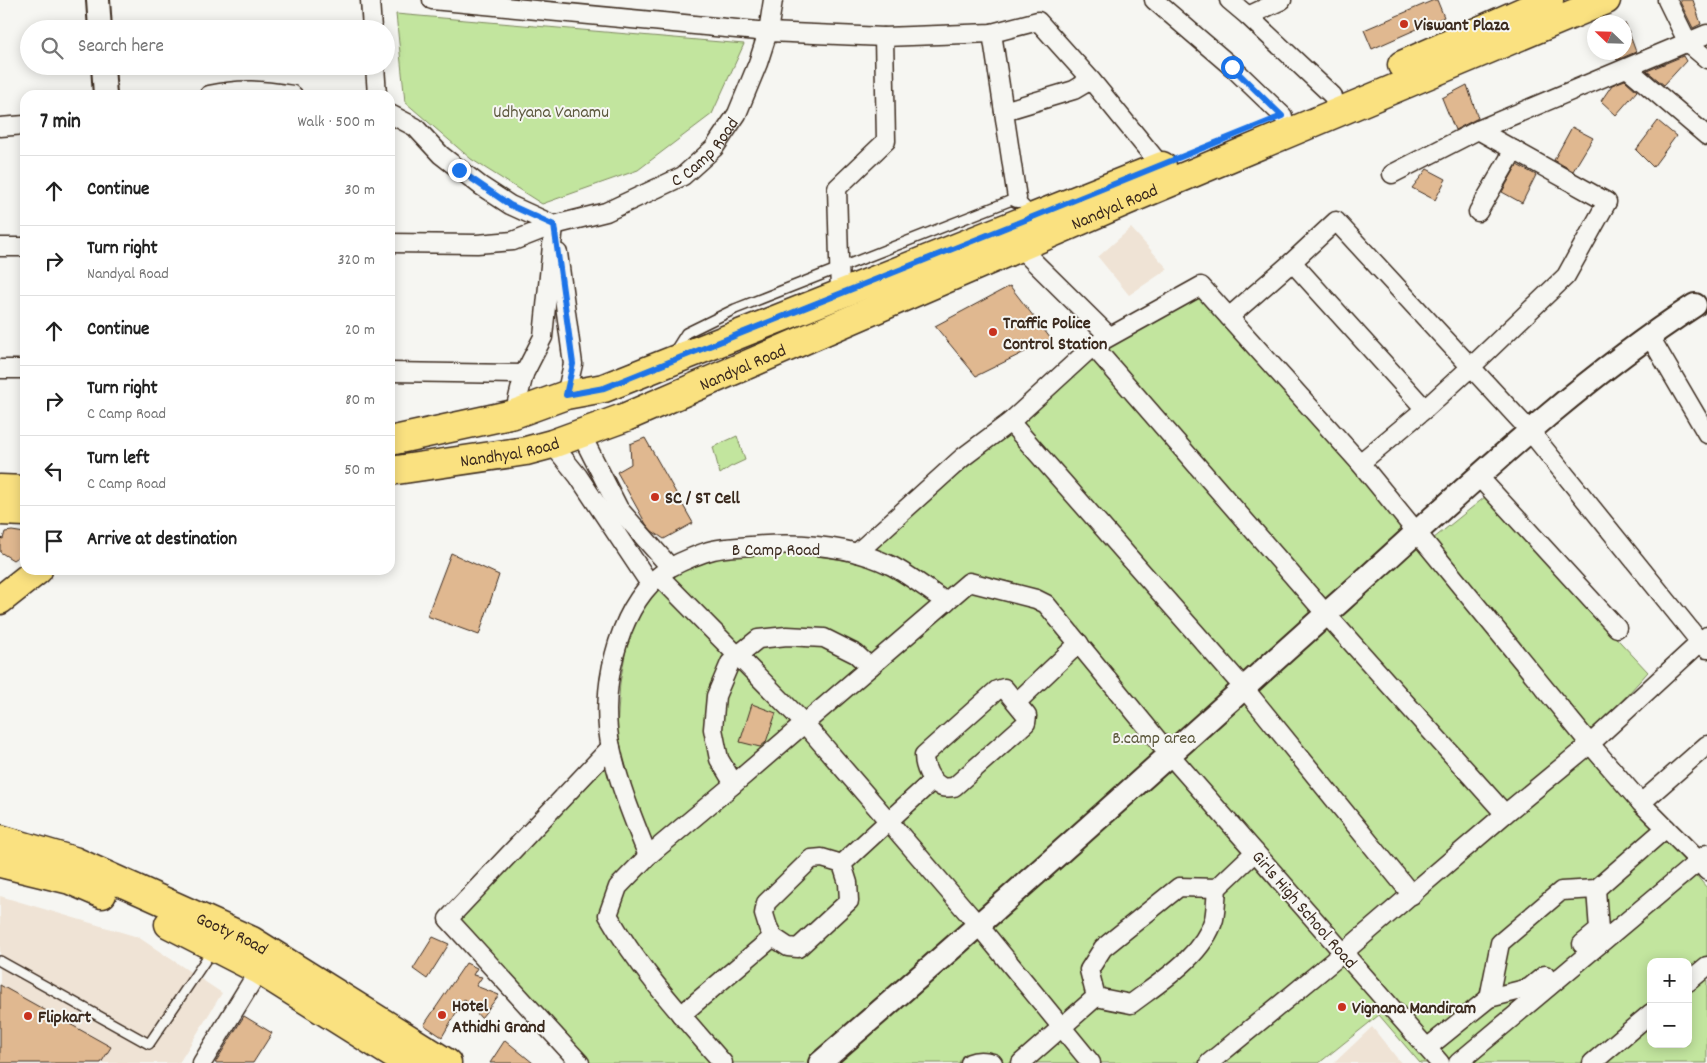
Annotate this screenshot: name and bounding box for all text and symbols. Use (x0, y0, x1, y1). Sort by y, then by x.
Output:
place label: Viswant Plaza (1414, 14, 1509, 39)
north arrow (1587, 15, 1632, 60)
marker: Viswant Plaza (1398, 18, 1410, 30)
search box (20, 20, 395, 75)
icon: search (38, 34, 66, 62)
text: Search here (78, 34, 164, 61)
route start (1221, 56, 1244, 79)
park label: Udhyana Vanamu (493, 101, 609, 126)
text: 7 min (40, 108, 81, 138)
text: Walk · 500 m (297, 111, 375, 134)
street label: C Camp Road (668, 113, 746, 195)
route end (448, 159, 471, 182)
icon: ahead (40, 177, 68, 205)
text: Continue (87, 177, 149, 204)
text: 30 m (345, 179, 375, 202)
street label: Nandyal Road (1068, 179, 1162, 238)
text: Turn right (87, 236, 158, 263)
icon: right (40, 247, 68, 275)
text: 320 m (338, 249, 375, 272)
text: Nandyal Road (87, 263, 169, 286)
place label: Traffic Police Control Station (1003, 312, 1107, 358)
icon: ahead (40, 317, 68, 345)
text: Continue (87, 317, 149, 344)
text: 20 m (345, 319, 375, 342)
marker: Traffic Police Control Station (987, 326, 999, 338)
street label: Nandyal Road (696, 339, 791, 399)
text: Turn right (87, 376, 158, 403)
icon: right (40, 387, 68, 415)
text: 80 m (345, 389, 375, 412)
text: C Camp Road (87, 403, 166, 426)
street label: Nandhyal Road (459, 432, 563, 476)
text: Turn left (87, 446, 150, 473)
icon: left (40, 457, 68, 485)
text: 50 m (344, 459, 375, 482)
text: C Camp Road (87, 473, 166, 496)
place label: SC / ST Cell (665, 487, 741, 512)
marker: SC / ST Cell (649, 491, 661, 503)
icon: arrive (40, 527, 68, 555)
text: Arrive at destination (87, 527, 237, 554)
street label: B Camp Road (732, 539, 820, 564)
park label: B.camp area (1112, 727, 1196, 752)
street label: Girls High School Road (1245, 846, 1362, 975)
street label: Gooty Road (191, 907, 272, 963)
map controls (1647, 958, 1692, 1048)
button: + (1647, 958, 1692, 1003)
place label: Hotel Athidhi Grand (452, 995, 545, 1041)
place label: Vignana Mandiram (1352, 997, 1476, 1022)
marker: Vignana Mandiram (1336, 1001, 1348, 1013)
button: − (1647, 1003, 1692, 1048)
place label: Flipkart (38, 1006, 91, 1031)
marker: Hotel Athidhi Grand (436, 1009, 448, 1021)
marker: Flipkart (22, 1010, 34, 1022)

